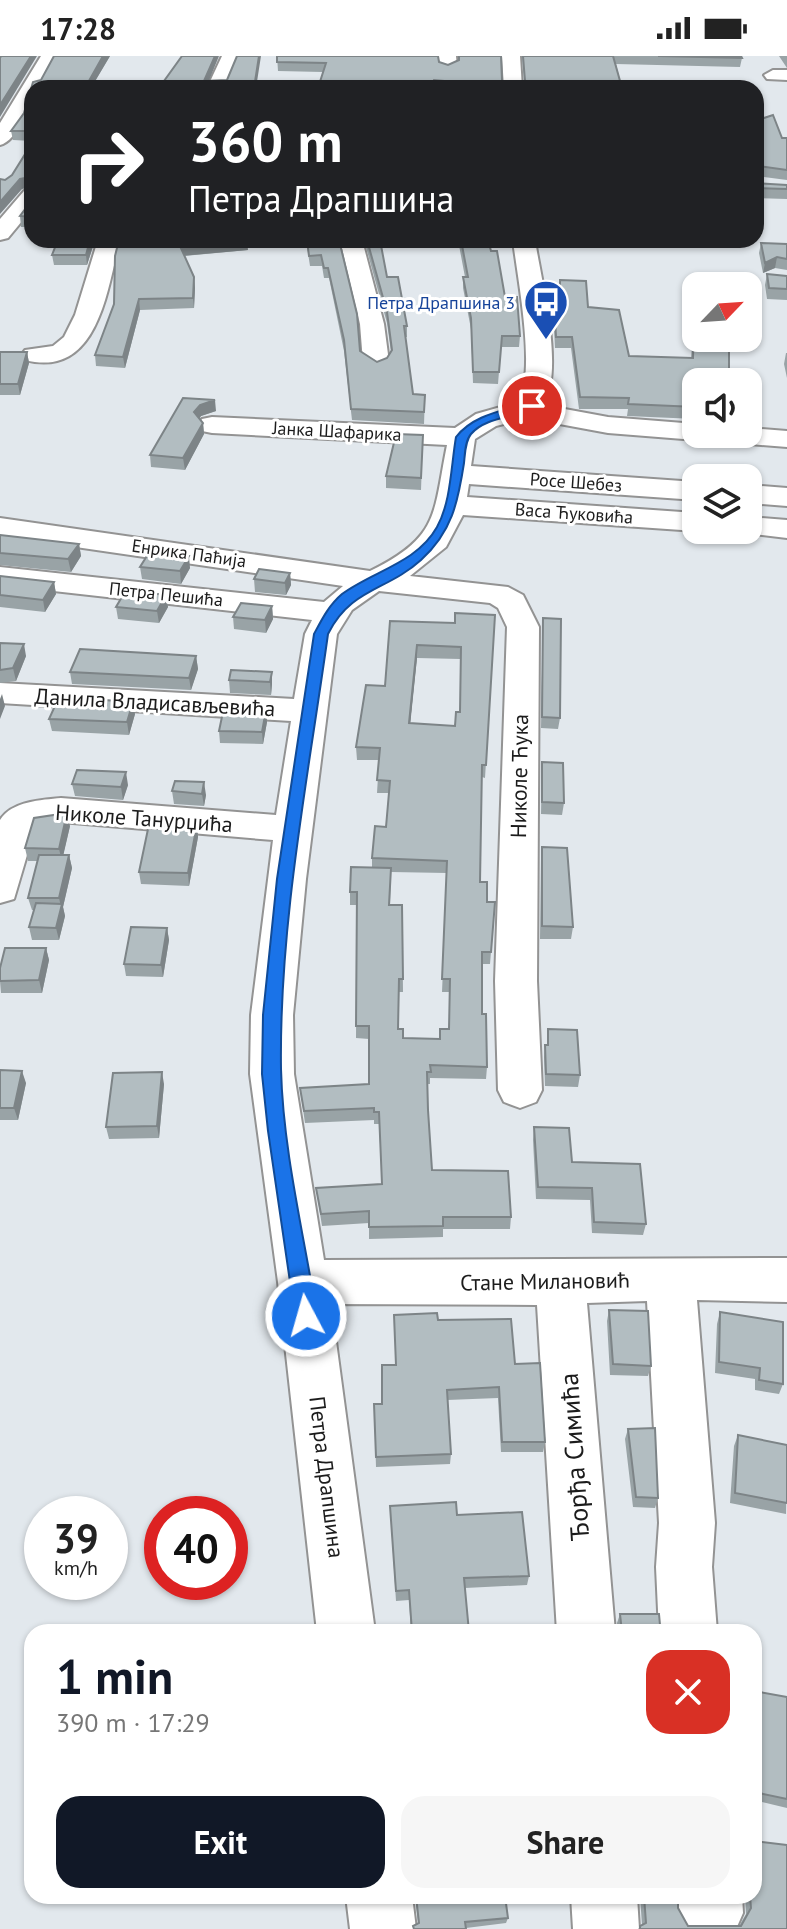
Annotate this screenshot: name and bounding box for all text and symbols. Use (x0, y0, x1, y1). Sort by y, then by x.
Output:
text: 17:28 (40, 9, 116, 48)
text: 360 m (188, 105, 343, 177)
icon: right (56, 112, 160, 216)
text: Петра Драпшина (188, 175, 454, 222)
north arrow (682, 272, 762, 352)
map controls (682, 272, 762, 544)
bus stop icon: Петра Драпшина 3 (522, 278, 570, 341)
place label: Петра Драпшина 3 (367, 291, 515, 314)
button: sound (682, 368, 762, 448)
pin (498, 372, 566, 440)
icon: arrive (510, 384, 554, 428)
street label: Јанка Шафарика (271, 416, 402, 446)
button: layers (682, 464, 762, 544)
street label: Росе Шебез (529, 467, 623, 497)
street label: Васа Ћуковића (514, 497, 634, 529)
street label: Енрика Паћија (130, 534, 248, 572)
street label: Петра Пешића (108, 577, 224, 611)
street label: Данила Владисављевића (34, 682, 276, 722)
street label: Николе Ћука (504, 714, 534, 838)
street label: Николе Танурџића (54, 798, 234, 838)
street label: Стане Милановић (460, 1266, 630, 1296)
position arrow (264, 1274, 348, 1358)
street label: Ђорђа Симића (552, 1372, 596, 1542)
street label: Петра Драпшина (303, 1394, 351, 1560)
speed limit sign: 40 (144, 1496, 248, 1600)
text: 39 (53, 1512, 99, 1564)
text: km/h (54, 1555, 98, 1581)
text: 1 min (56, 1645, 173, 1707)
button: close (646, 1650, 730, 1734)
text: 390 m · 17:29 (56, 1706, 210, 1739)
button: Exit (56, 1796, 385, 1888)
button: Share (401, 1796, 730, 1888)

